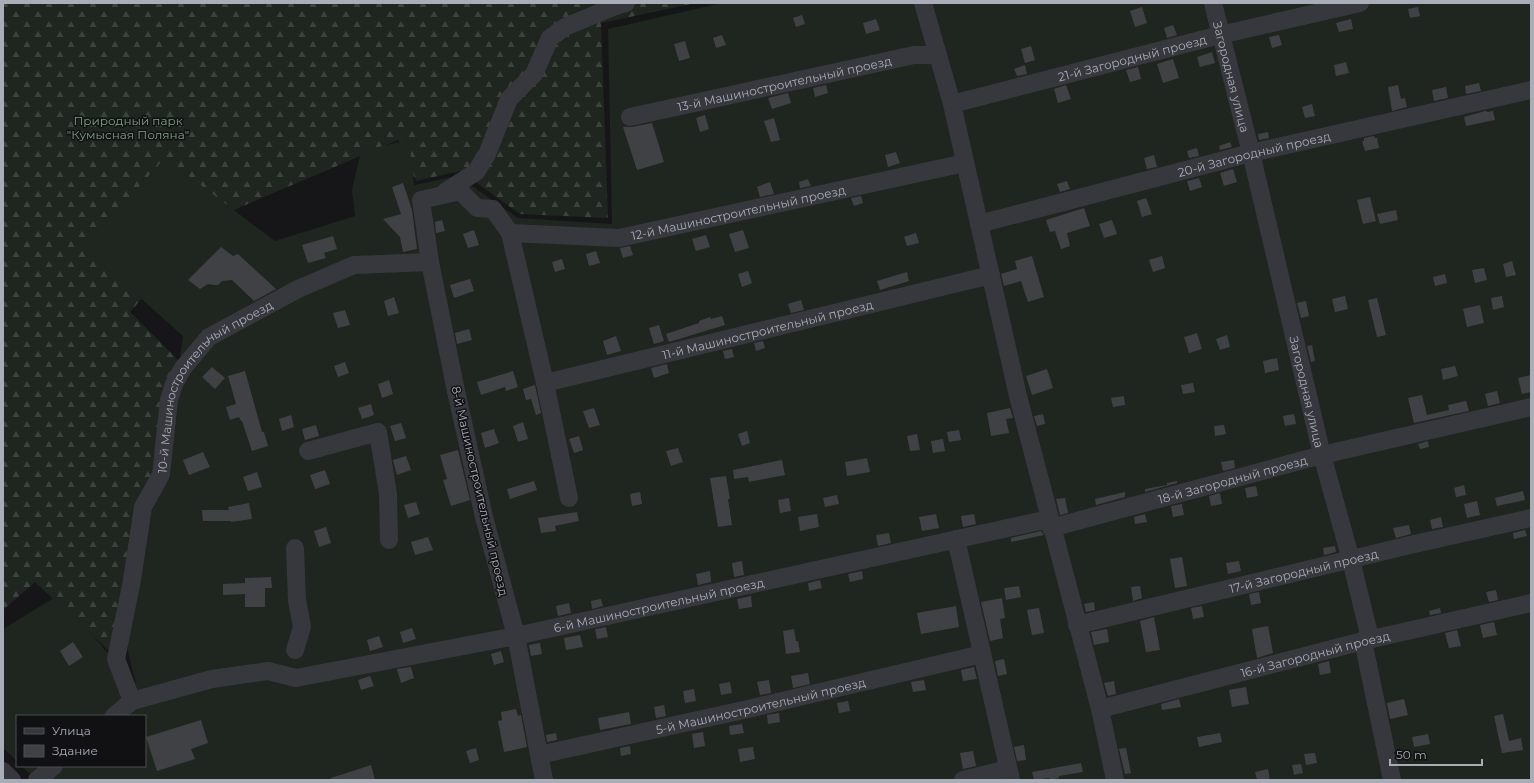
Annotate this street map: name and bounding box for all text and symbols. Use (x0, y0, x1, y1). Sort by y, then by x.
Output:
street label: Загородная улица (1210, 19, 1253, 134)
street label: 21-й Загородный проезд (1056, 31, 1208, 84)
street label: 13-й Машиностроительный проезд (676, 53, 893, 114)
park label: Природный парк "Кумысная Поляна" (67, 113, 189, 142)
street label: 20-й Загородный проезд (1176, 128, 1332, 179)
street label: 12-й Машиностроительный проезд (630, 182, 847, 243)
street label: 11-й Машиностроительный проезд (661, 296, 875, 362)
street label: 10-й Машиностроительный проезд (154, 297, 275, 474)
street label: Загородная улица (1287, 334, 1328, 449)
street label: 8-й Машиностроительный проезд (448, 384, 512, 598)
street label: 18-й Загородный проезд (1156, 452, 1309, 506)
street label: 17-й Загородный проезд (1228, 545, 1380, 596)
street label: 6-й Машиностроительный проезд (552, 574, 766, 635)
street label: 16-й Загородный проезд (1239, 628, 1391, 680)
street label: 5-й Машиностроительный проезд (654, 674, 867, 737)
legend (16, 715, 146, 767)
text: Улица (52, 723, 91, 738)
scale bar (1390, 741, 1482, 767)
text: Здание (52, 743, 98, 758)
text: 50 m (1396, 747, 1427, 762)

